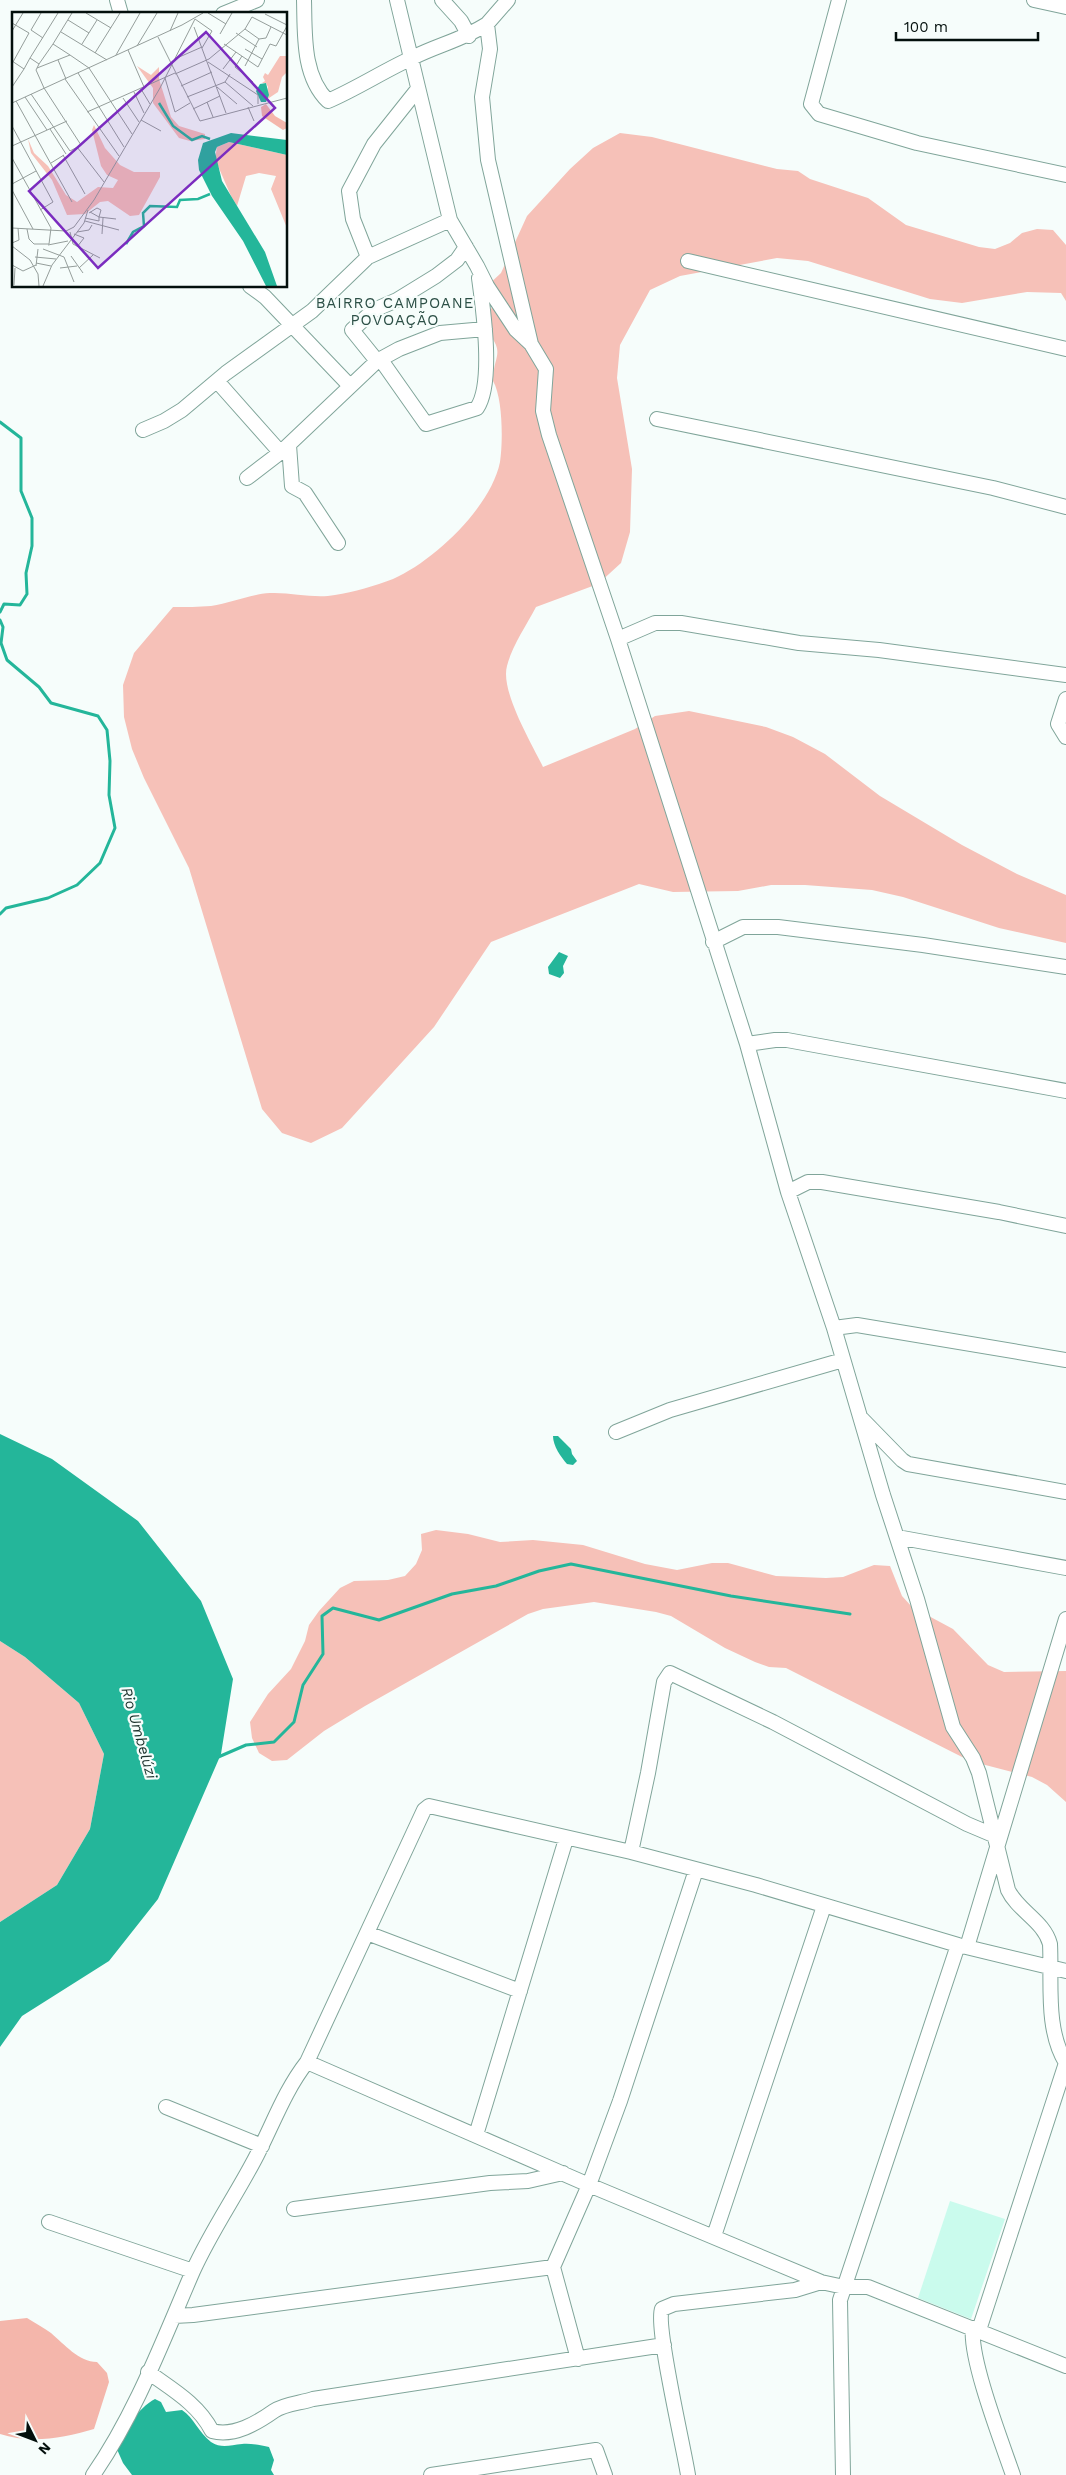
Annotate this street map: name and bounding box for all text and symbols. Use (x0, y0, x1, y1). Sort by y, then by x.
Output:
scale bar (896, 10, 1038, 42)
inset map (12, 12, 288, 288)
text: 100 m (904, 18, 948, 36)
district label: BAIRRO CAMPOANE POVOAÇÃO (316, 294, 474, 329)
water label: Rio Umbelúzi (117, 1685, 161, 1782)
north arrow (10, 2415, 60, 2465)
text: N (35, 2439, 54, 2458)

